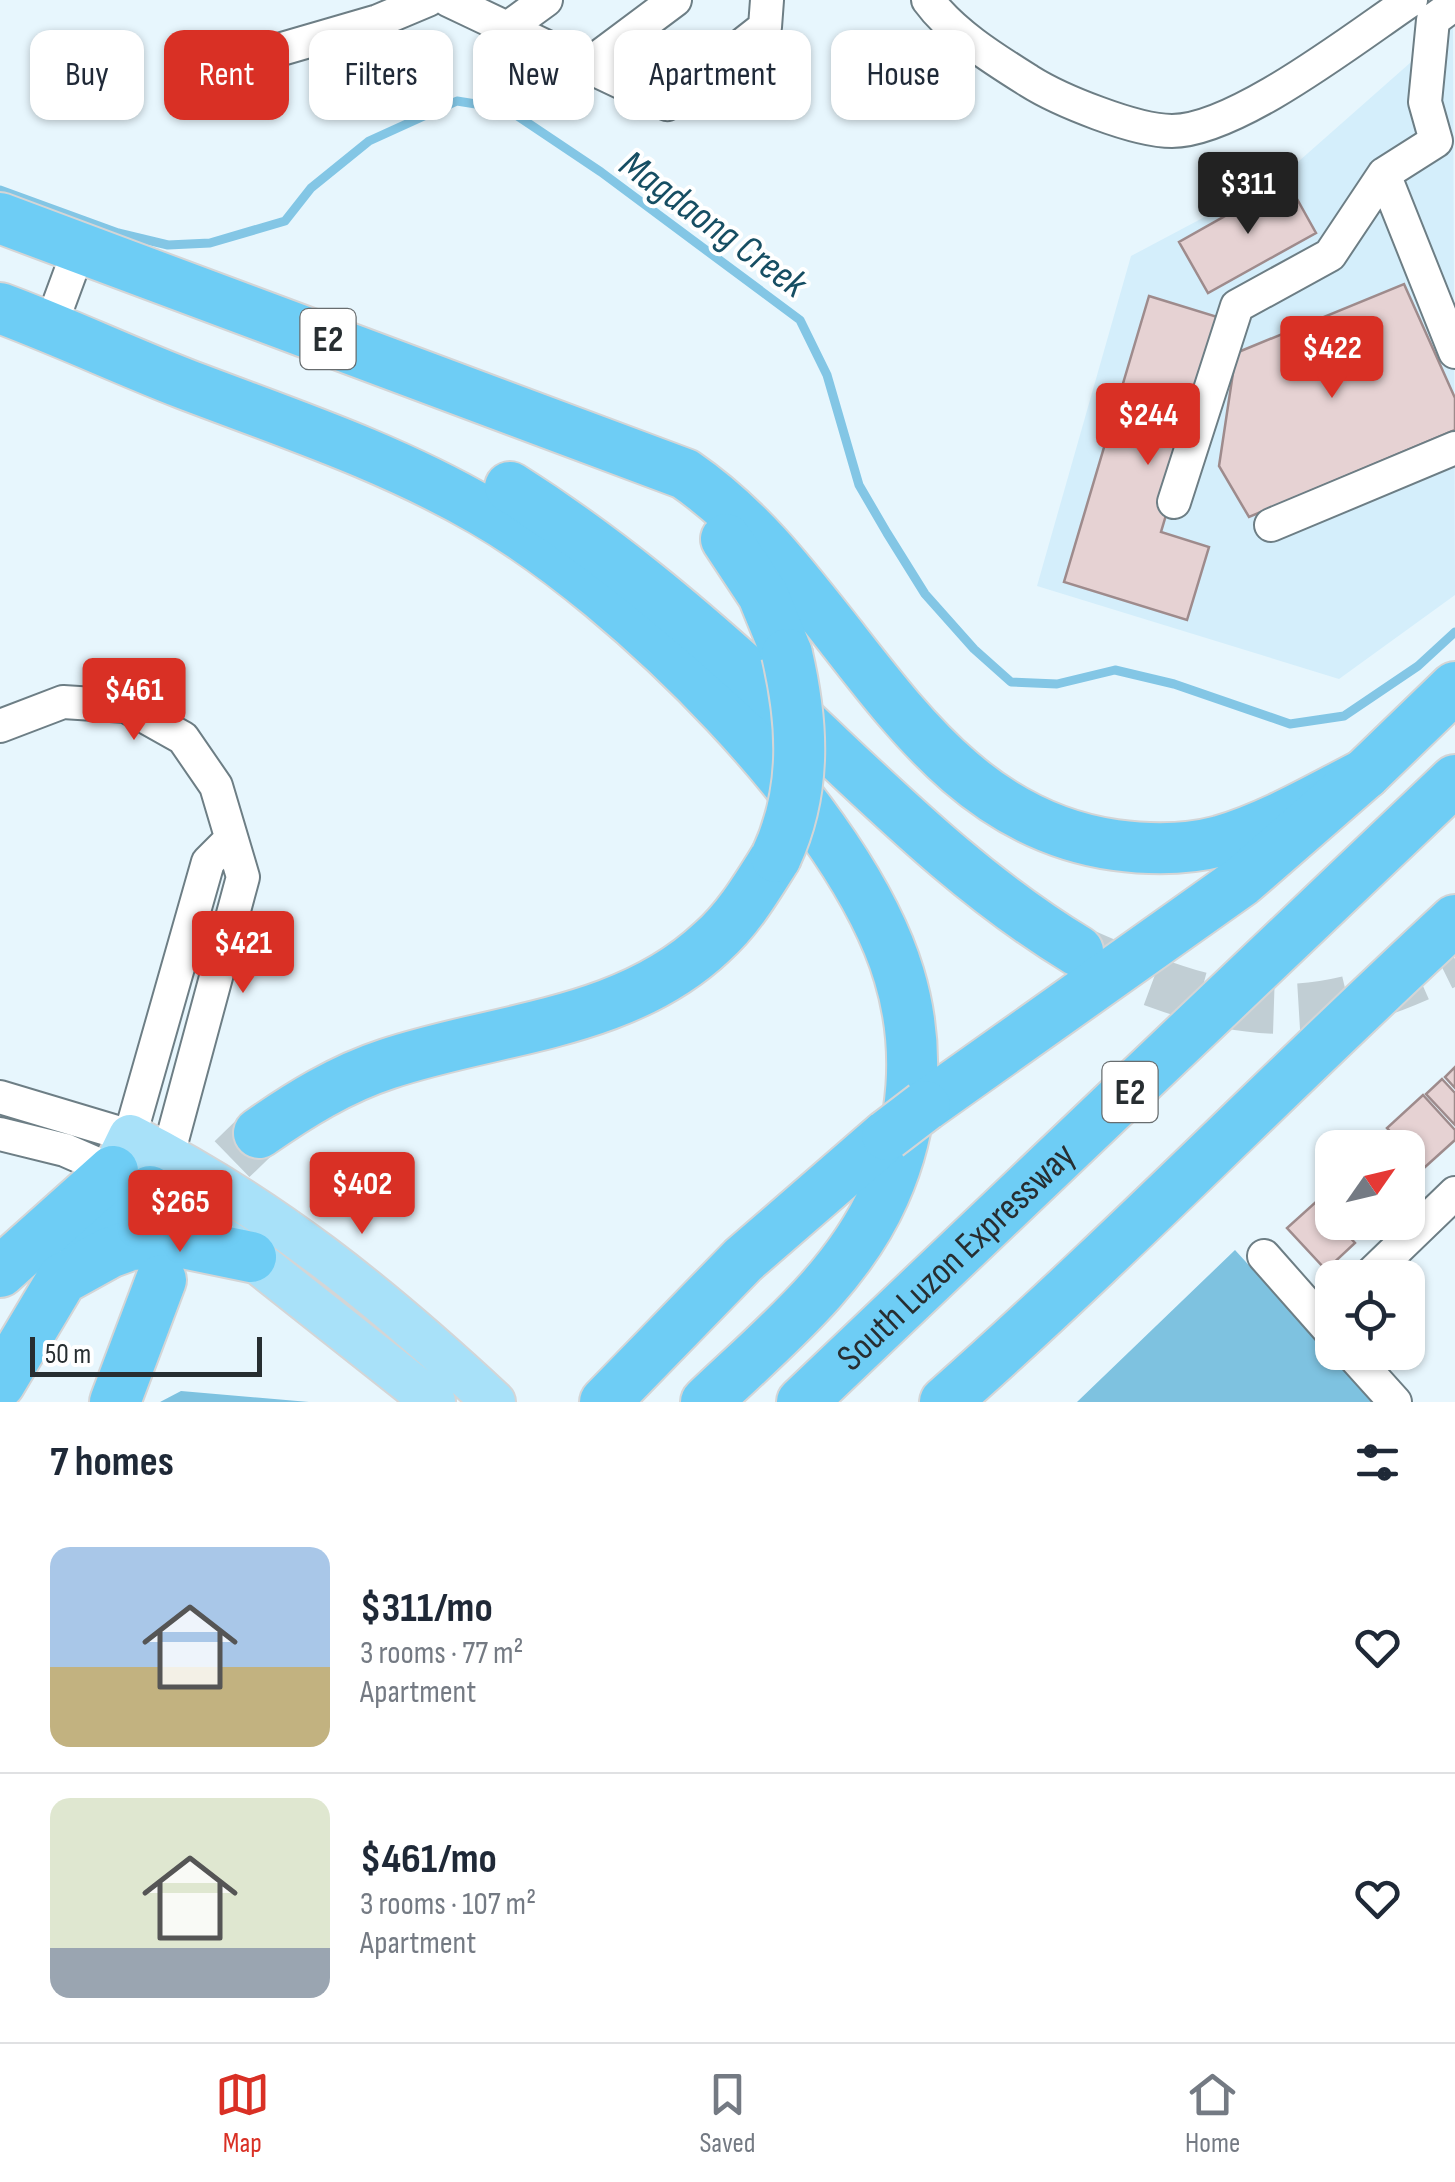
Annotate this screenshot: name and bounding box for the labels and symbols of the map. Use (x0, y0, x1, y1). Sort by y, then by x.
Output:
water label: Magdaong Creek (610, 141, 817, 309)
pin: $311 (1189, 152, 1307, 237)
road number: E2 (300, 309, 356, 369)
pin: $422 (1273, 316, 1391, 401)
pin: $244 (1089, 383, 1207, 468)
pin: $461 (75, 658, 193, 743)
pin: $421 (184, 911, 302, 996)
road number: E2 (1102, 1062, 1158, 1122)
north arrow (1315, 1130, 1425, 1240)
street label: South Luzon Expressway (828, 1133, 1085, 1380)
pin: $402 (303, 1152, 421, 1237)
pin: $265 (121, 1170, 239, 1255)
scale bar (30, 1332, 262, 1376)

